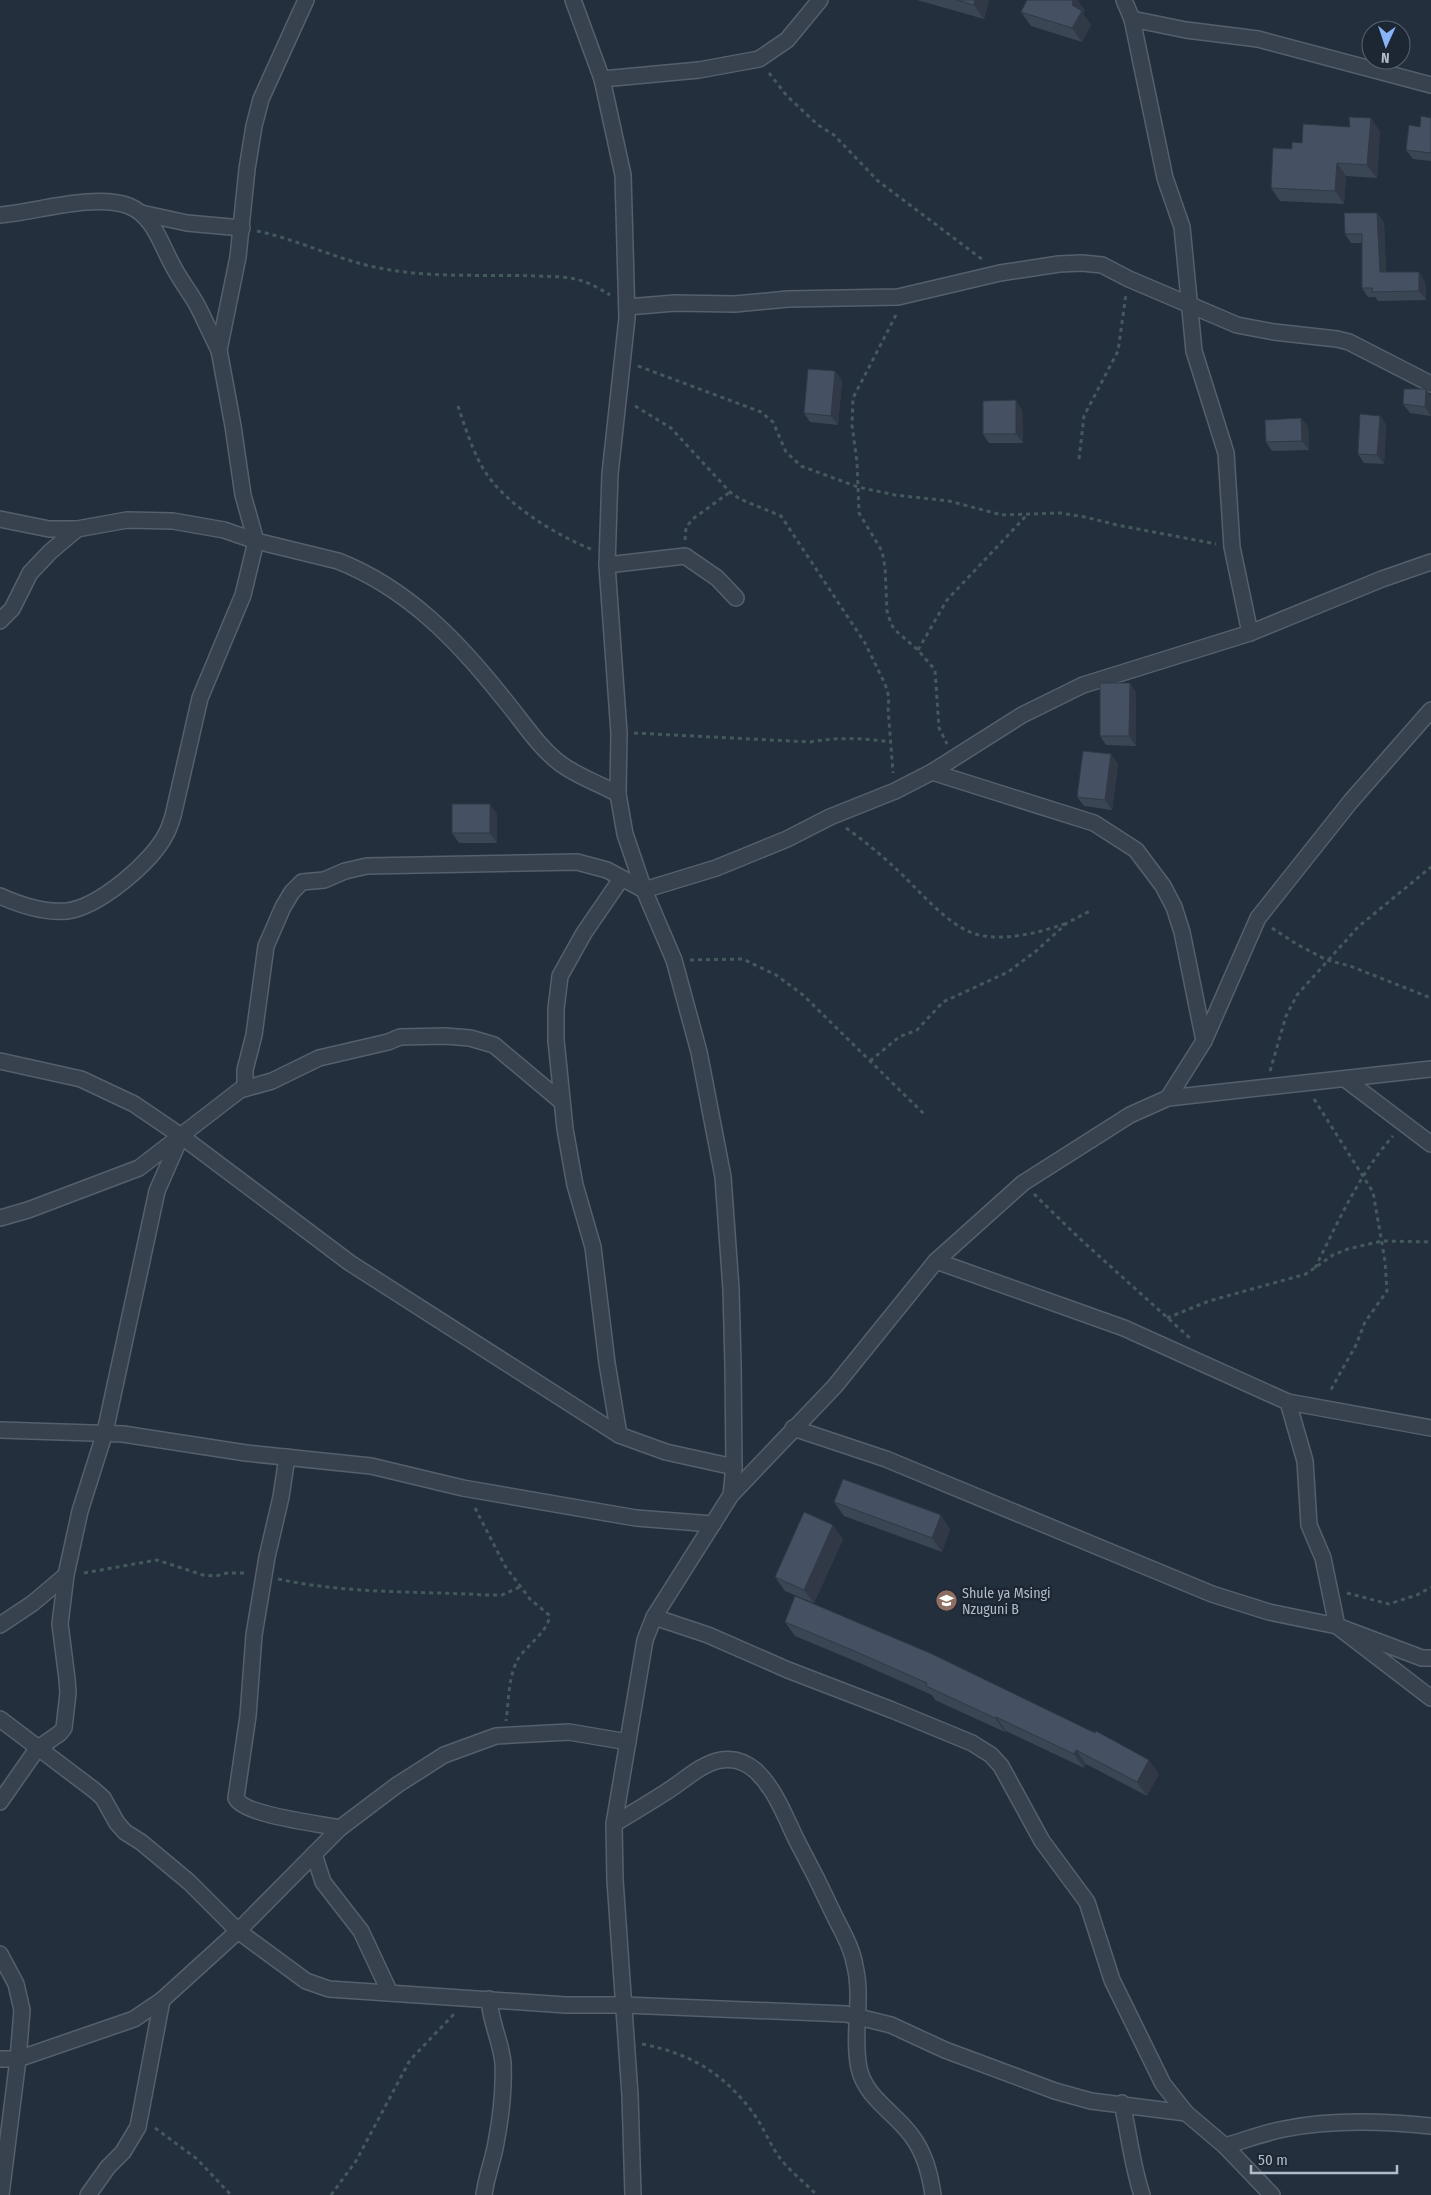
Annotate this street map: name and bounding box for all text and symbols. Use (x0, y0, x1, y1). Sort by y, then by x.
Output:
north arrow (1361, 20, 1411, 70)
text: N (1381, 49, 1390, 66)
place label: Shule ya Msingi Nzuguni B (962, 1585, 1051, 1618)
school or university icon: Shule ya Msingi Nzuguni B (934, 1589, 958, 1613)
scale bar (1251, 2142, 1397, 2174)
text: 50 m (1258, 2151, 1288, 2169)

